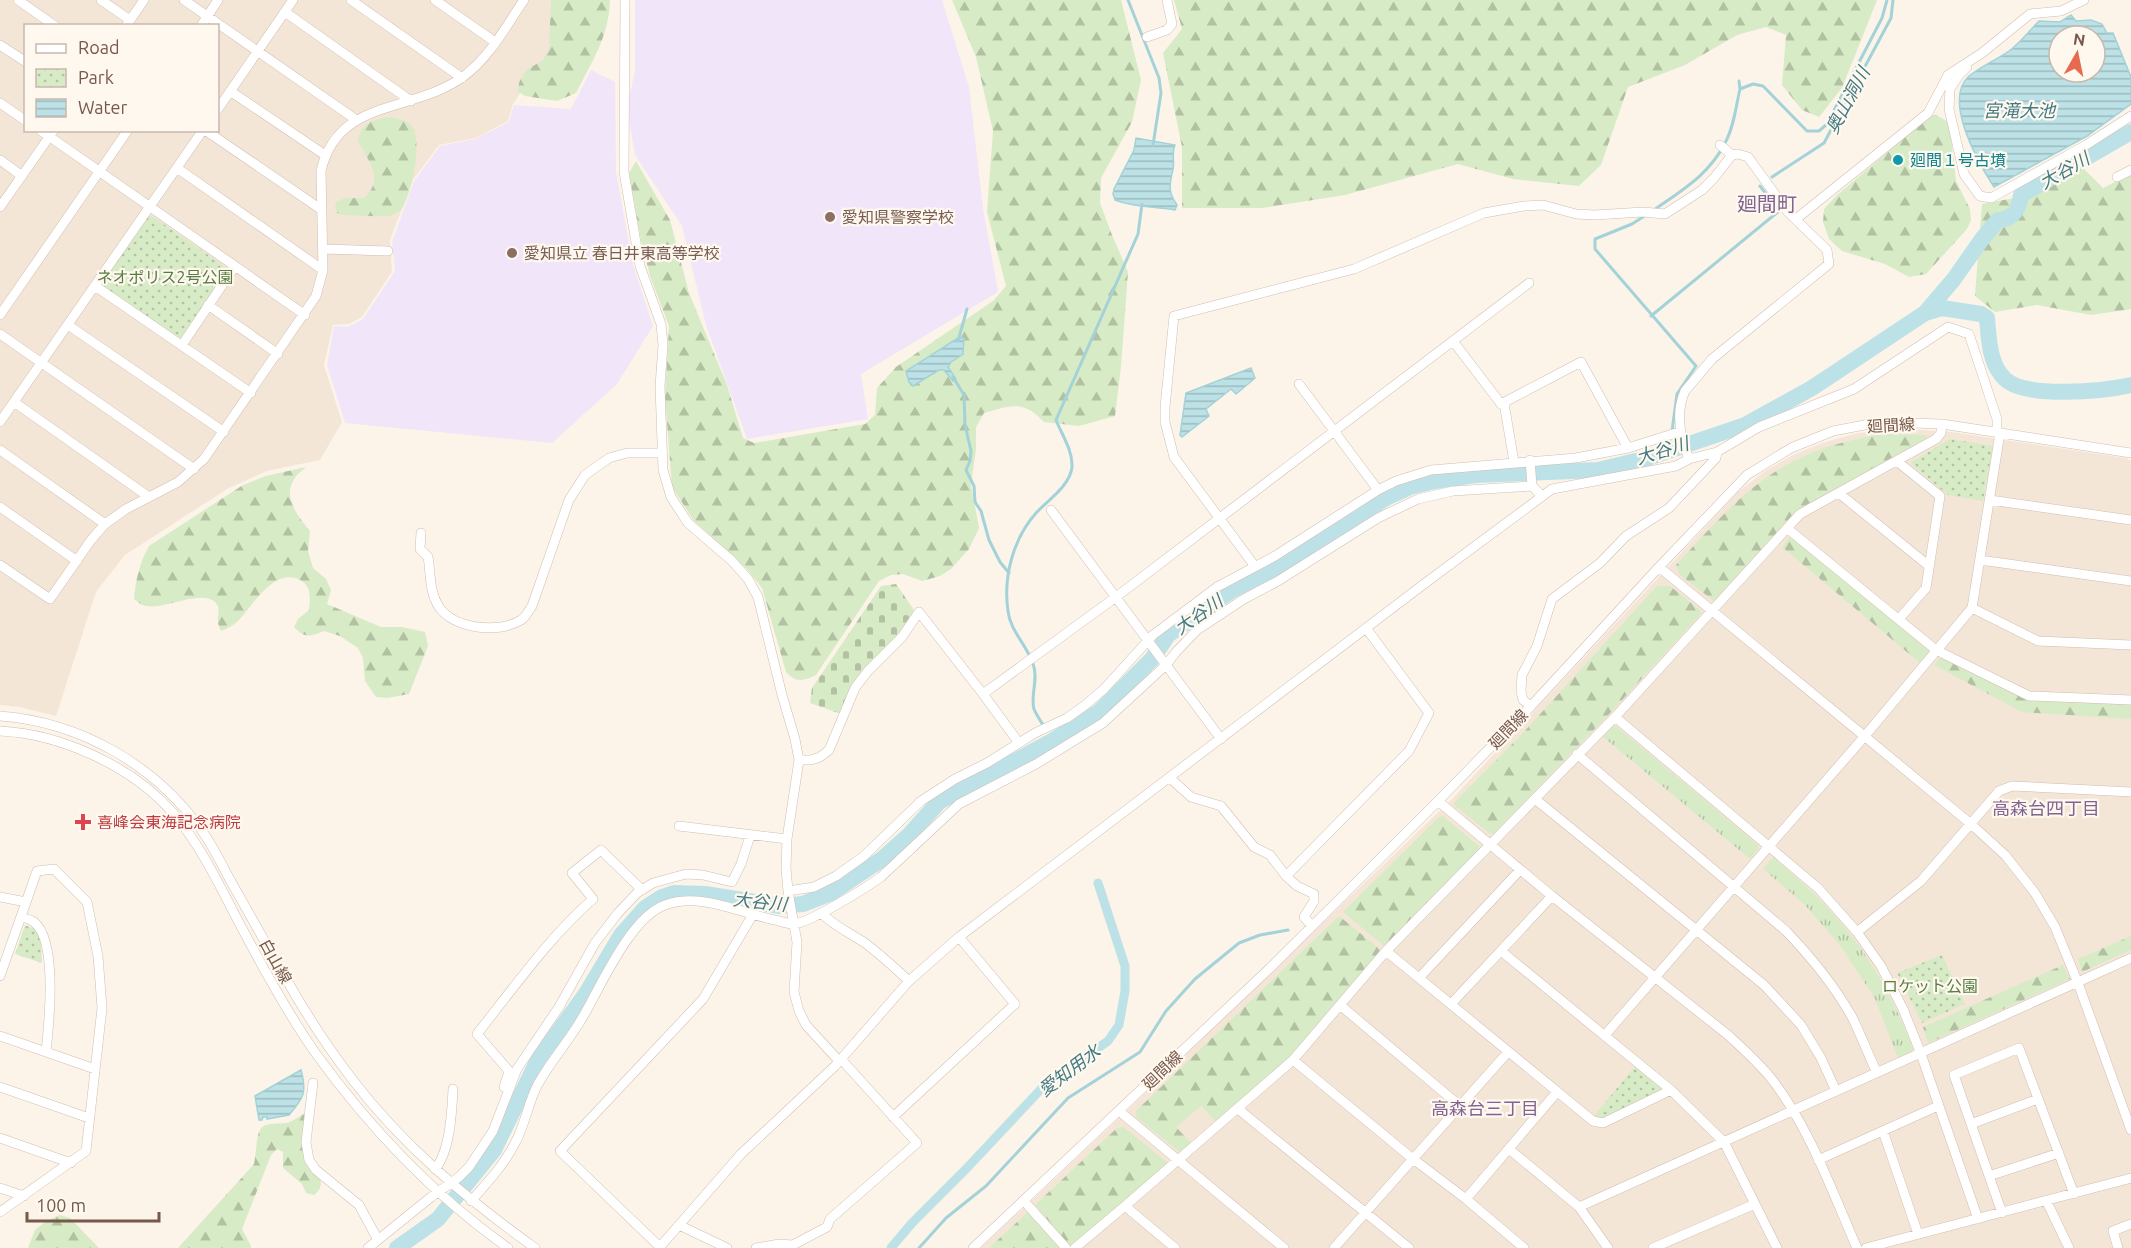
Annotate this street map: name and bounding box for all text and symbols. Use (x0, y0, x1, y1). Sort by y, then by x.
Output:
legend (24, 24, 219, 132)
north arrow (2047, 24, 2107, 84)
text: N (2072, 29, 2087, 49)
text: Road (78, 37, 120, 57)
water label: 奥山洞川 (1821, 62, 1874, 136)
text: Park (78, 67, 114, 87)
text: Water (78, 97, 128, 117)
water label: 宮滝大池 (1983, 100, 2057, 120)
water label: 大谷川 (2036, 147, 2094, 192)
place label: 廻間１号古墳 (1910, 151, 2006, 169)
marker: 廻間１号古墳 (1891, 153, 1905, 167)
district label: 廻間町 (1737, 192, 1797, 215)
place label: 愛知県警察学校 (842, 208, 954, 226)
marker: 愛知県警察学校 (823, 210, 837, 224)
place label: 愛知県立 春日井東高等学校 (524, 244, 720, 262)
marker: 愛知県立 春日井東高等学校 (505, 246, 519, 260)
park label: ネオポリス2号公園 (96, 268, 234, 286)
street label: 廻間線 (1867, 415, 1915, 435)
water label: 大谷川 (1633, 432, 1693, 467)
water label: 大谷川 (1170, 589, 1227, 638)
street label: 廻間線 (1485, 705, 1531, 753)
district label: 高森台四丁目 (1992, 798, 2100, 818)
marker: 喜峰会東海記念病院 (74, 813, 92, 831)
place label: 喜峰会東海記念病院 (97, 813, 241, 831)
water label: 大谷川 (732, 888, 790, 914)
street label: 白山線 (256, 936, 296, 986)
park label: ロケット公園 (1882, 977, 1978, 995)
water label: 愛知用水 (1034, 1039, 1105, 1100)
street label: 廻間線 (1138, 1047, 1186, 1093)
district label: 高森台三丁目 (1431, 1098, 1539, 1118)
scale bar (27, 1185, 159, 1223)
text: 100 m (36, 1195, 86, 1215)

